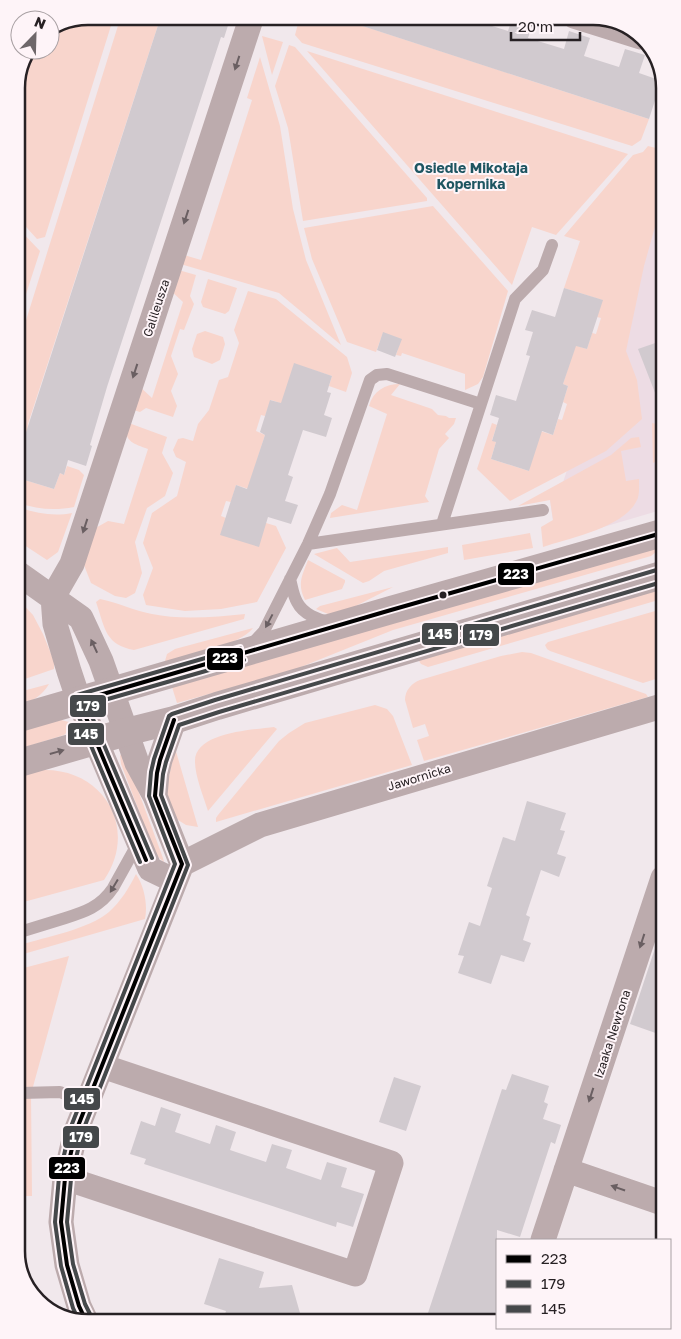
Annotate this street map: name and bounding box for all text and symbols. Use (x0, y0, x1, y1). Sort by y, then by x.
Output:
north arrow (10, 10, 60, 60)
scale bar (511, 10, 580, 42)
text: N (32, 13, 48, 32)
text: 20 m (518, 17, 553, 35)
one-way arrow (232, 55, 240, 70)
district label: Osiedle Mikołaja Kopernika (414, 159, 528, 192)
one-way arrow (182, 210, 190, 225)
street label: Galileusza (140, 277, 172, 339)
one-way arrow (131, 364, 138, 379)
one-way arrow (80, 519, 88, 534)
line badge: 223 (497, 562, 535, 586)
text: 223 (503, 565, 529, 582)
unlabelled marker (438, 590, 448, 600)
one-way arrow (265, 614, 273, 628)
line badge: 145 (421, 622, 459, 646)
line badge: 179 (462, 623, 500, 647)
text: 145 (428, 625, 453, 642)
text: 179 (469, 626, 493, 643)
one-way arrow (90, 638, 98, 653)
line badge: 223 (206, 647, 244, 671)
text: 223 (212, 649, 238, 666)
line badge: 179 (69, 694, 107, 718)
text: 179 (76, 697, 100, 714)
line badge: 145 (67, 722, 105, 746)
text: 145 (74, 725, 99, 742)
one-way arrow (50, 747, 65, 755)
street label: Jawornicka (386, 760, 452, 794)
one-way arrow (110, 879, 119, 892)
one-way arrow (638, 934, 646, 949)
street label: Izaaka Newtona (591, 988, 633, 1080)
line badge: 145 (63, 1087, 101, 1111)
one-way arrow (587, 1088, 595, 1103)
text: 145 (70, 1090, 95, 1107)
line badge: 179 (62, 1125, 100, 1149)
text: 179 (69, 1128, 93, 1145)
line badge: 223 (48, 1156, 86, 1180)
text: 223 (54, 1159, 80, 1176)
one-way arrow (611, 1184, 626, 1191)
legend (496, 1239, 671, 1329)
text: 223 (541, 1249, 567, 1267)
text: 179 (541, 1274, 565, 1292)
text: 145 (541, 1299, 566, 1317)

